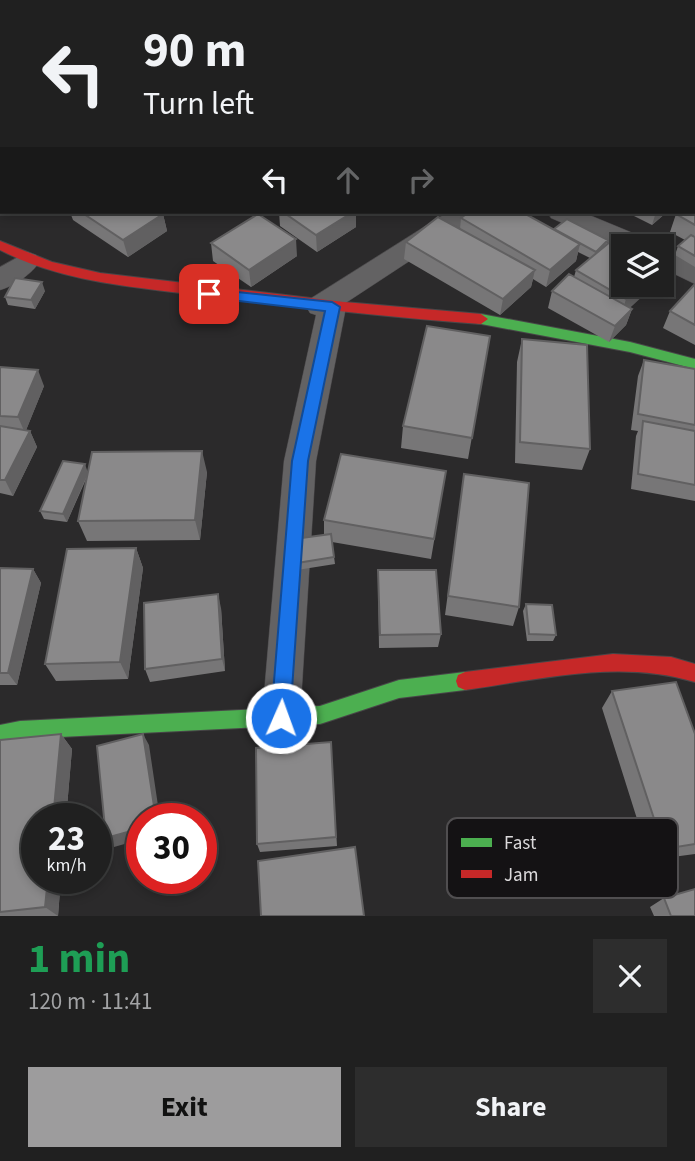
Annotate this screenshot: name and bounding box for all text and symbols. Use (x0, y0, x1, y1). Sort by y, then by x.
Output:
text: 90 m (143, 16, 247, 86)
icon: left (28, 28, 119, 119)
text: Turn left (143, 81, 254, 127)
icon: left (256, 161, 294, 199)
icon: ahead (329, 161, 367, 199)
icon: right (402, 161, 440, 199)
map controls (611, 234, 674, 297)
button: layers (611, 234, 674, 297)
pin (179, 264, 239, 324)
icon: arrive (190, 275, 228, 313)
position arrow (244, 681, 318, 755)
speed limit sign: 30 (126, 803, 217, 894)
text: 23 (48, 814, 85, 864)
legend (447, 818, 678, 898)
text: Fast (504, 830, 537, 857)
text: km/h (47, 853, 86, 878)
text: Jam (504, 862, 538, 889)
text: 1 min (28, 929, 130, 989)
button: close (593, 939, 667, 1013)
text: 120 m · 11:41 (28, 985, 152, 1018)
button: Exit (28, 1067, 341, 1147)
button: Share (355, 1067, 667, 1147)

